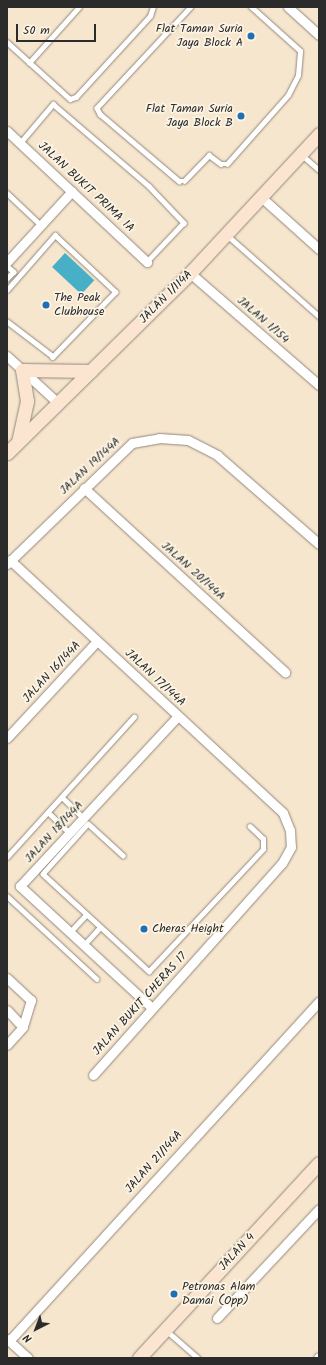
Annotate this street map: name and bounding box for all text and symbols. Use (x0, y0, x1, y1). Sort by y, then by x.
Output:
scale bar (18, 16, 98, 42)
text: 50 m (23, 21, 50, 40)
place label: Flat Taman Suria Jaya Block A (156, 22, 243, 50)
marker: Flat Taman Suria Jaya Block A (246, 31, 256, 41)
place label: Flat Taman Suria Jaya Block B (146, 102, 233, 130)
marker: Flat Taman Suria Jaya Block B (236, 111, 246, 121)
street label: JALAN BUKIT PRIMA 1A (35, 139, 137, 235)
street label: JALAN 1/114A (136, 267, 196, 327)
place label: The Peak Clubhouse (54, 291, 104, 319)
street label: JALAN 1/154 (234, 293, 292, 347)
marker: The Peak Clubhouse (41, 300, 51, 310)
street label: JALAN 19/144A (57, 434, 123, 498)
street label: JALAN 20/144A (158, 538, 228, 604)
street label: JALAN 16/144A (20, 638, 84, 706)
street label: JALAN 17/144A (122, 646, 188, 710)
street label: JALAN 18/144A (22, 798, 86, 866)
place label: Cheras Height (152, 922, 224, 936)
marker: Cheras Height (139, 924, 149, 934)
street label: JALAN BUKIT CHERAS 17 (90, 950, 190, 1058)
street label: JALAN 21/144A (122, 1128, 186, 1196)
street label: JALAN 4 (216, 1230, 258, 1274)
place label: Petronas Alam Damai (Opp) (182, 1280, 255, 1308)
marker: Petronas Alam Damai (Opp) (169, 1289, 179, 1299)
north arrow (16, 1309, 56, 1349)
text: N (19, 1329, 37, 1347)

